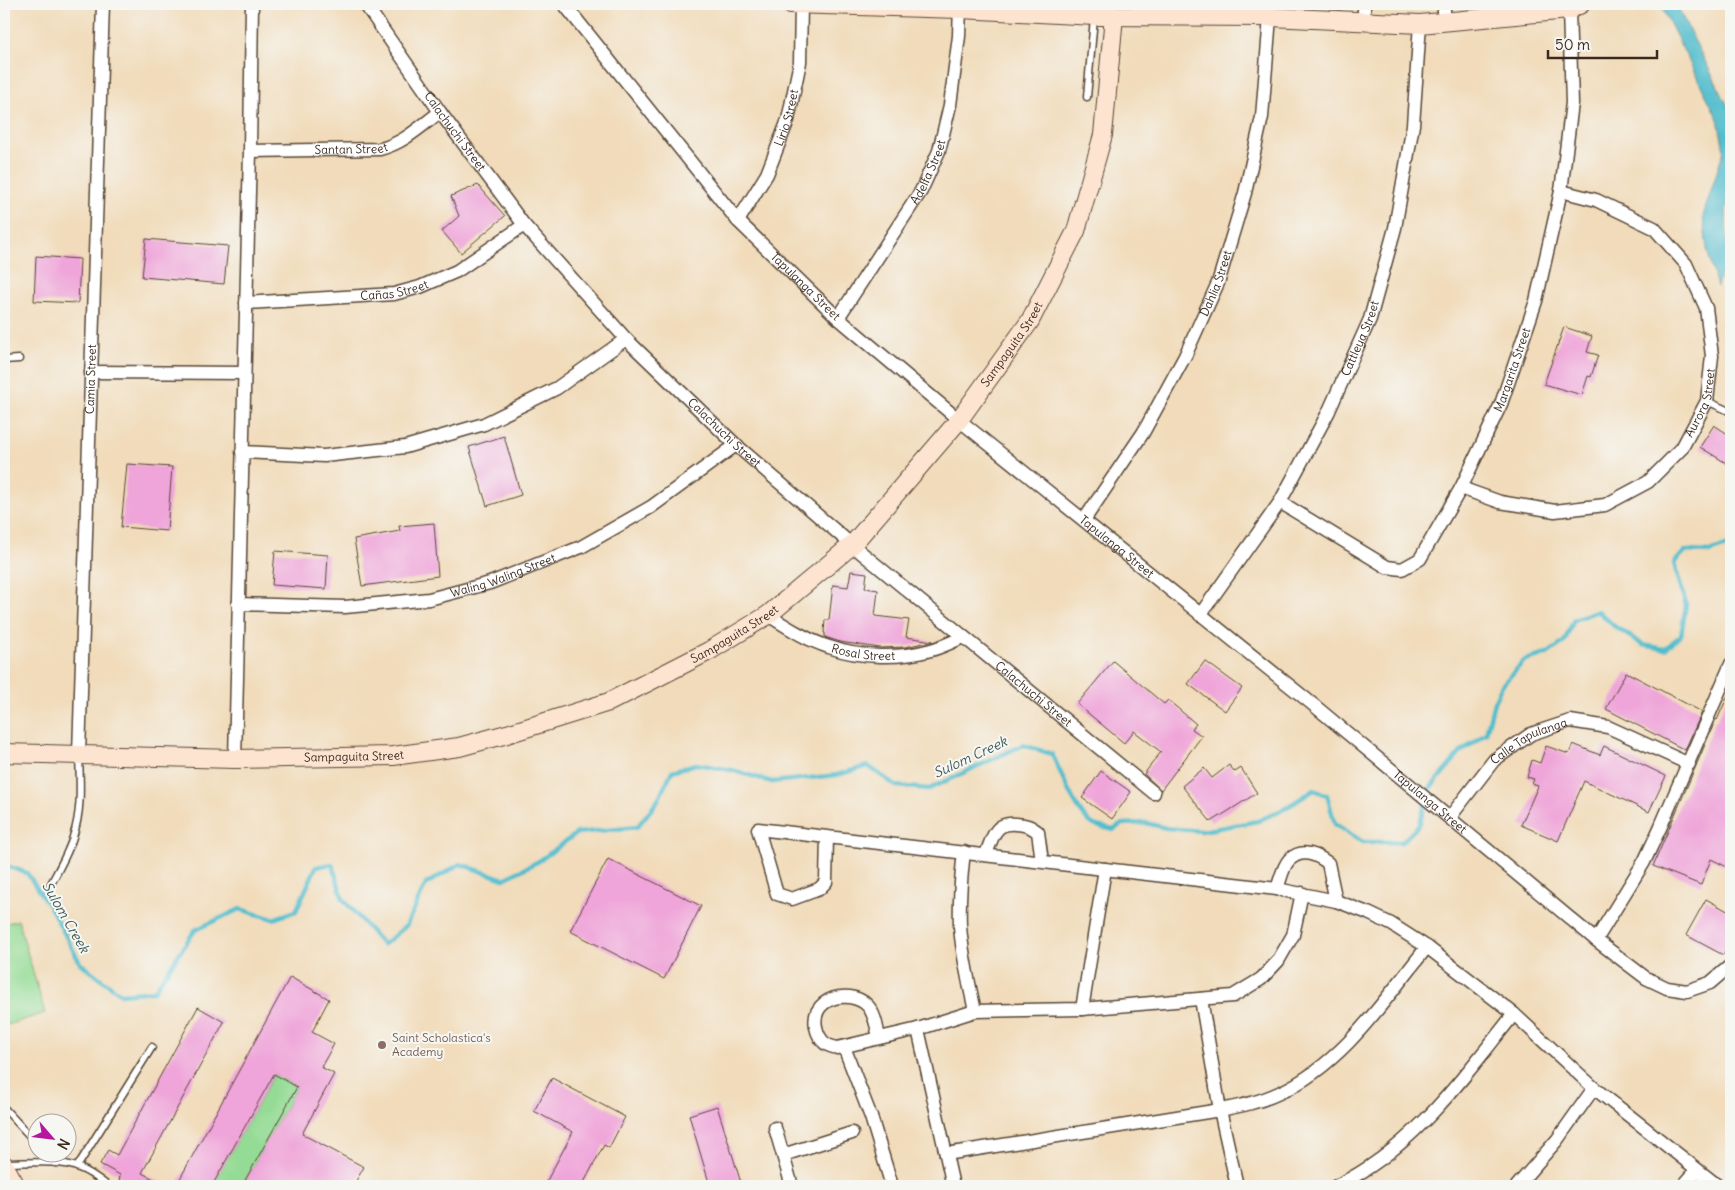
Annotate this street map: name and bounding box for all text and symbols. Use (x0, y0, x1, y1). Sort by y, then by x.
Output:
scale bar (1548, 28, 1656, 60)
text: 50 m (1555, 35, 1590, 54)
street label: Lirio Street (771, 88, 801, 148)
street label: Calachuchi Street (421, 89, 489, 174)
street label: Adelfa Street (906, 138, 948, 207)
street label: Santan Street (314, 139, 389, 157)
street label: Dahlia Street (1196, 248, 1234, 318)
street label: Tapulanga Street (768, 249, 844, 323)
street label: Cañas Street (360, 276, 430, 303)
street label: Sampaguita Street (977, 299, 1046, 390)
street label: Cattleya Street (1337, 299, 1382, 378)
street label: Margarita Street (1490, 326, 1533, 414)
street label: Camia Street (82, 344, 99, 414)
street label: Aurora Street (1681, 368, 1718, 440)
street label: Calachuchi Street (685, 395, 764, 470)
street label: Tapulanga Street (1077, 512, 1157, 581)
street label: Waling Waling Street (448, 550, 558, 600)
street label: Sampaguita Street (688, 602, 781, 666)
street label: Rosal Street (830, 640, 895, 663)
street label: Calachuchi Street (992, 658, 1075, 730)
street label: Calle Tapulanga (1487, 714, 1569, 767)
water label: Sulom Creek (930, 732, 1010, 782)
street label: Sampaguita Street (304, 747, 405, 765)
street label: Tapulanga Street (1390, 766, 1470, 836)
water label: Sulom Creek (38, 878, 94, 957)
place label: Saint Scholastica's Academy (392, 1030, 491, 1059)
marker: Saint Scholastica's Academy (376, 1039, 388, 1051)
north arrow (28, 1112, 78, 1162)
text: N (53, 1136, 74, 1153)

